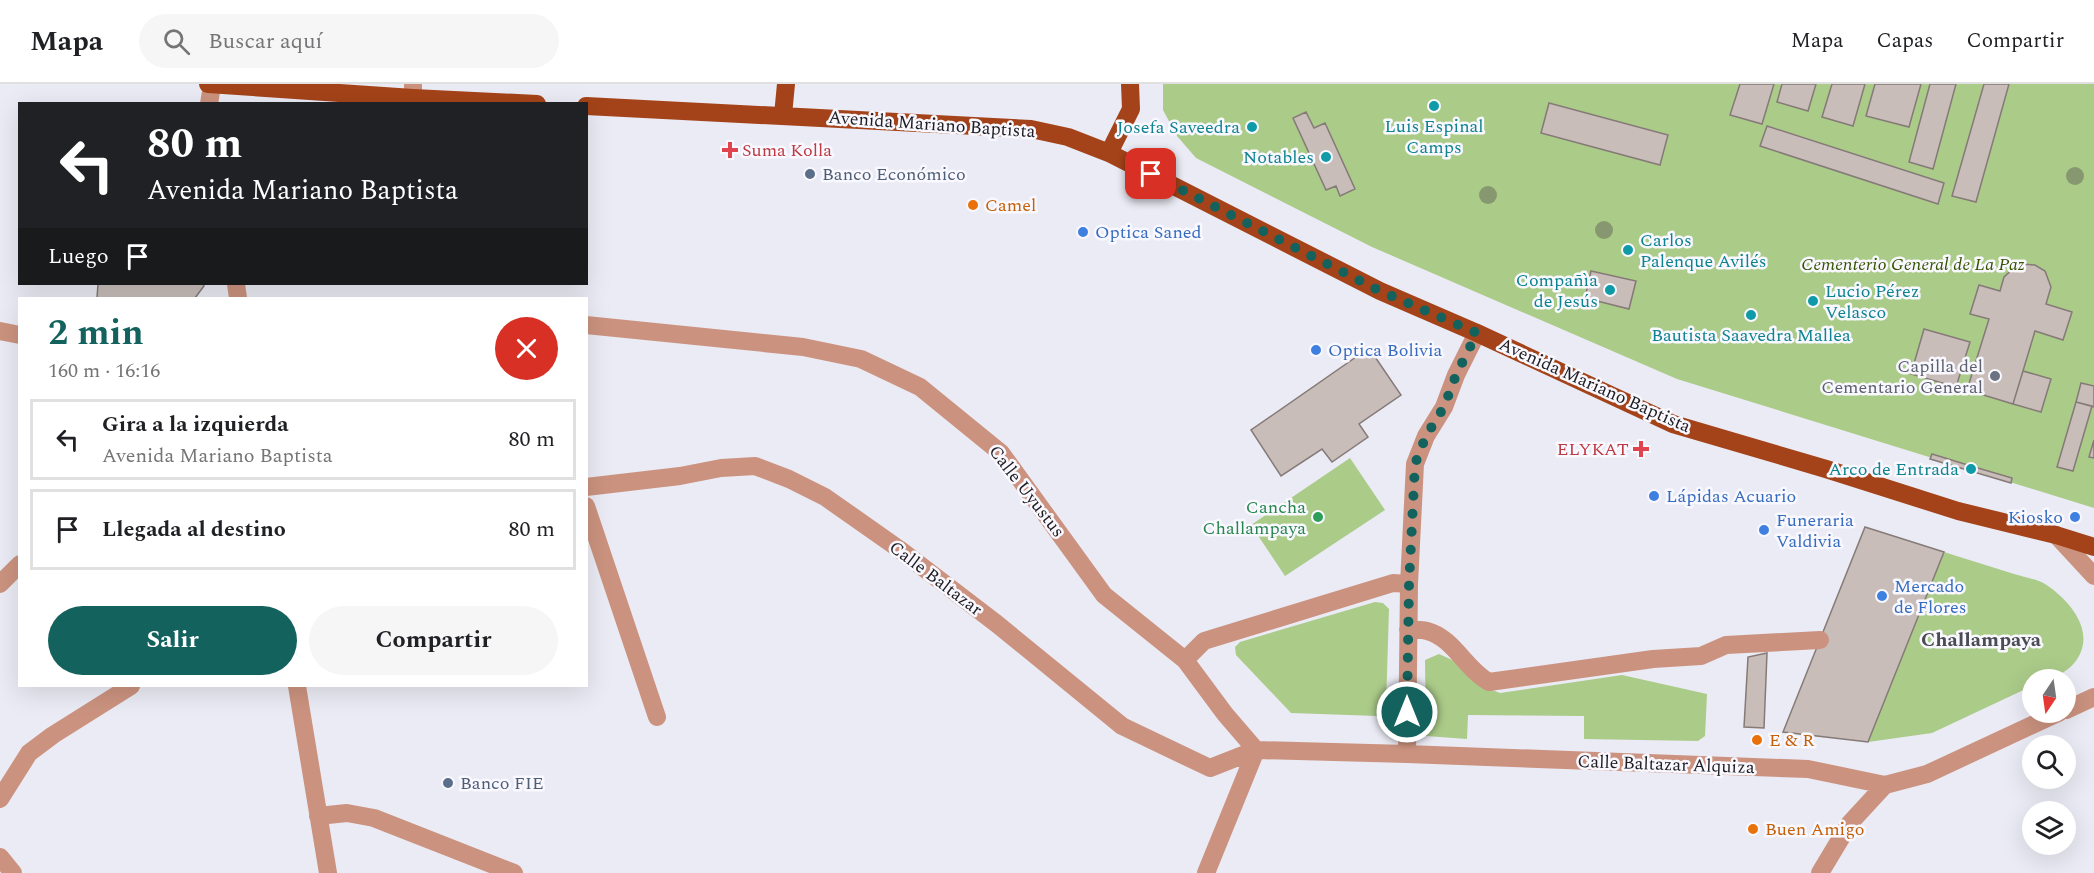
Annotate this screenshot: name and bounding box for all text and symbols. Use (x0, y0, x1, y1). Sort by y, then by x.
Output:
search box (139, 14, 559, 68)
text: Mapa (30, 20, 103, 63)
icon: search (160, 25, 193, 58)
text: Buscar aquí (208, 25, 322, 58)
text: Mapa (1791, 25, 1844, 57)
text: Capas (1877, 25, 1933, 57)
text: Compartir (1966, 25, 2064, 57)
marker: Luis Espinal Camps (1427, 99, 1441, 113)
street label: Avenida Mariano Baptista (828, 104, 1037, 145)
text: 80 m (147, 113, 242, 176)
place label: Luis Espinal Camps (1384, 113, 1484, 161)
place label: Josefa Saveedra (1117, 114, 1240, 141)
marker: Josefa Saveedra (1245, 120, 1259, 134)
icon: left (48, 126, 126, 204)
place label: Suma Kolla (742, 137, 832, 164)
marker: Suma Kolla (723, 143, 737, 157)
place label: Notables (1243, 144, 1314, 171)
pin (1125, 148, 1176, 199)
marker: Notables (1319, 150, 1333, 164)
icon: arrive (1134, 157, 1167, 190)
place label: Banco Económico (822, 161, 966, 188)
marker: Banco Económico (803, 167, 817, 181)
text: Avenida Mariano Baptista (147, 170, 458, 212)
place label: Camel (985, 192, 1036, 219)
marker: Camel (966, 198, 980, 212)
place label: Optica Saned (1095, 219, 1202, 246)
marker: Optica Saned (1076, 225, 1090, 239)
place label: Carlos Palenque Avilés (1640, 227, 1767, 275)
text: Luego (48, 240, 109, 273)
icon: arrive (121, 240, 154, 273)
marker: Carlos Palenque Avilés (1621, 243, 1635, 257)
park label: Cementerio General de La Paz (1801, 251, 2025, 278)
place label: Compañìa de Jesús (1516, 267, 1598, 315)
place label: Lucio Pérez Velasco (1825, 278, 1919, 326)
marker: Compañìa de Jesús (1603, 283, 1617, 297)
marker: Lucio Pérez Velasco (1806, 294, 1820, 308)
text: 2 min (48, 306, 144, 361)
marker: Bautista Saavedra Mallea (1744, 308, 1758, 322)
button: close (495, 317, 558, 380)
place label: Bautista Saavedra Mallea (1651, 322, 1851, 349)
street label: Avenida Mariano Baptista (1495, 331, 1695, 440)
place label: Optica Bolivia (1328, 337, 1443, 364)
marker: Optica Bolivia (1309, 343, 1323, 357)
place label: Capilla del Cementario General (1821, 353, 1983, 401)
text: 160 m · 16:16 (48, 356, 160, 386)
marker: Capilla del Cementario General (1988, 369, 2002, 383)
text: Gira a la izquierda (102, 408, 289, 441)
icon: left (51, 423, 84, 456)
text: 80 m (509, 423, 555, 456)
place label: ELYKAT (1557, 436, 1629, 463)
street label: Calle Uyustus (982, 439, 1071, 543)
text: Avenida Mariano Baptista (102, 441, 333, 471)
marker: ELYKAT (1634, 442, 1648, 456)
place label: Arco de Entrada (1828, 456, 1959, 483)
marker: Arco de Entrada (1964, 462, 1978, 476)
place label: Lápidas Acuario (1666, 483, 1796, 510)
marker: Lápidas Acuario (1647, 489, 1661, 503)
place label: Cancha Challampaya (1203, 494, 1306, 542)
place label: Kiosko (2008, 504, 2063, 531)
place label: Funeraria Valdivia (1776, 507, 1854, 555)
marker: Cancha Challampaya (1311, 510, 1325, 524)
marker: Kiosko (2068, 510, 2082, 524)
icon: arrive (51, 513, 84, 546)
text: Llegada al destino (102, 513, 286, 546)
text: 80 m (509, 513, 555, 546)
marker: Funeraria Valdivia (1757, 523, 1771, 537)
street label: Calle Baltazar (883, 534, 988, 623)
place label: Mercado de Flores (1894, 573, 1967, 621)
marker: Mercado de Flores (1875, 589, 1889, 603)
button: Salir (48, 606, 297, 675)
button: Compartir (309, 606, 558, 675)
district label: Challampaya (1921, 625, 2042, 655)
north arrow (2022, 669, 2076, 723)
map controls (2022, 669, 2076, 855)
position arrow (1375, 680, 1439, 744)
place label: E & R (1769, 727, 1814, 754)
marker: E & R (1750, 733, 1764, 747)
button: search (2022, 735, 2076, 789)
street label: Calle Baltazar Alquiza (1577, 748, 1755, 781)
place label: Banco FIE (460, 770, 544, 797)
marker: Banco FIE (441, 776, 455, 790)
button: layers (2022, 801, 2076, 855)
place label: Buen Amigo (1765, 816, 1865, 843)
marker: Buen Amigo (1746, 822, 1760, 836)

